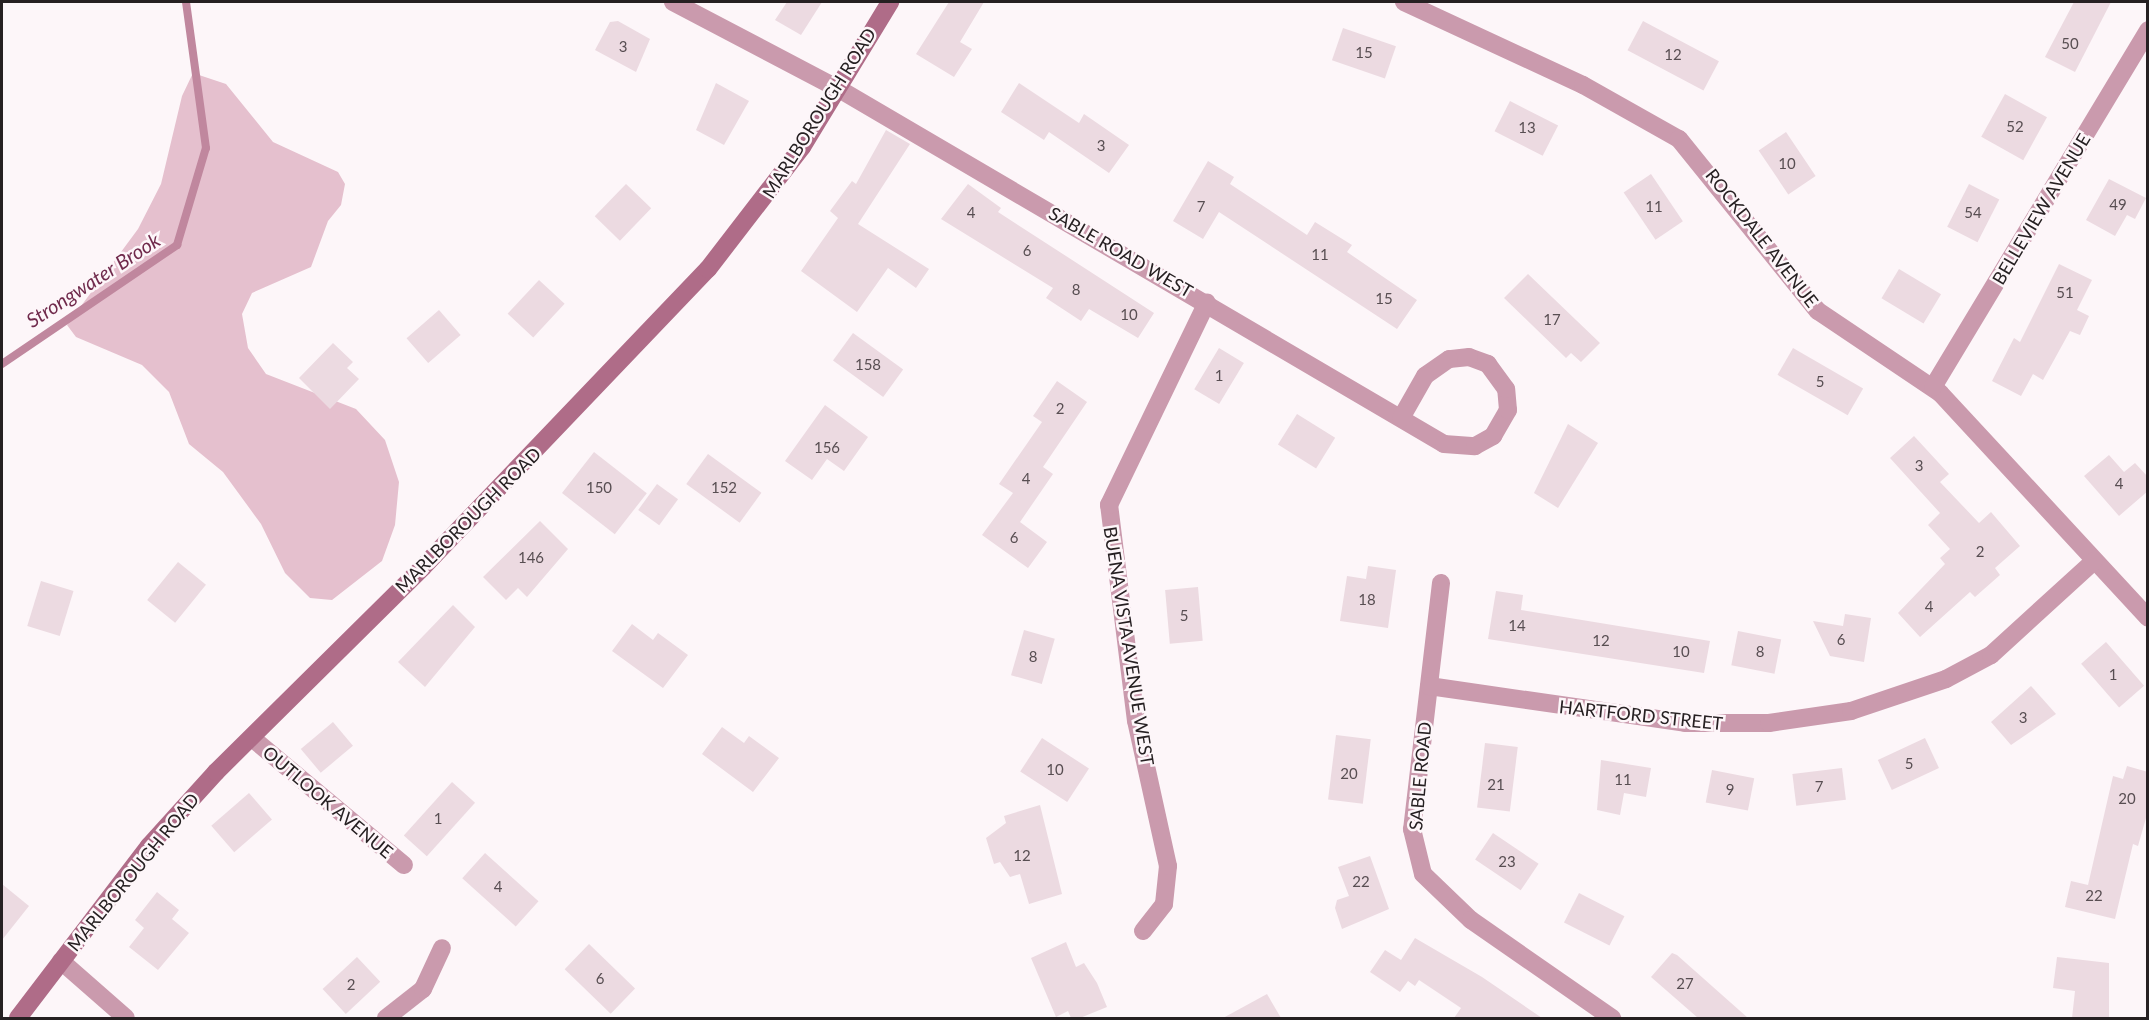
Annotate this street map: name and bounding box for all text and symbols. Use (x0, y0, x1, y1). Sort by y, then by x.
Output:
street label: MARLBOROUGH ROAD (758, 24, 880, 202)
house number: 50 (2061, 35, 2079, 53)
house number: 3 (619, 38, 627, 56)
house number: 15 (1355, 44, 1373, 62)
house number: 12 (1664, 46, 1682, 64)
house number: 52 (2006, 118, 2024, 136)
house number: 13 (1518, 119, 1536, 137)
street label: BELLEVIEW AVENUE (1987, 129, 2095, 289)
house number: 3 (1097, 137, 1105, 155)
house number: 10 (1778, 155, 1796, 173)
street label: ROCKDALE AVENUE (1701, 164, 1823, 312)
house number: 49 (2109, 196, 2127, 214)
house number: 7 (1197, 198, 1205, 216)
house number: 11 (1645, 198, 1663, 216)
street label: SABLE ROAD WEST (1045, 202, 1197, 302)
house number: 4 (967, 204, 975, 222)
house number: 54 (1964, 204, 1982, 222)
water label: Strongwater Brook (21, 228, 165, 332)
house number: 6 (1023, 242, 1031, 260)
house number: 11 (1311, 246, 1329, 264)
house number: 8 (1072, 281, 1080, 299)
house number: 51 (2056, 284, 2074, 302)
house number: 15 (1375, 290, 1393, 308)
house number: 10 (1120, 306, 1138, 324)
house number: 17 (1543, 311, 1561, 329)
house number: 158 (855, 356, 881, 374)
house number: 1 (1215, 367, 1223, 385)
house number: 5 (1816, 373, 1824, 391)
house number: 2 (1056, 400, 1064, 418)
house number: 156 (814, 439, 840, 457)
street label: MARLBOROUGH ROAD (391, 443, 545, 597)
house number: 3 (1915, 457, 1923, 475)
house number: 4 (1022, 470, 1030, 488)
house number: 4 (2115, 475, 2123, 493)
house number: 150 (586, 479, 612, 497)
house number: 152 (711, 479, 737, 497)
street label: BUENA VISTA AVENUE WEST (1099, 524, 1159, 768)
house number: 6 (1010, 529, 1018, 547)
house number: 2 (1976, 543, 1984, 561)
house number: 146 (518, 549, 544, 567)
house number: 18 (1358, 591, 1376, 609)
house number: 4 (1925, 598, 1933, 616)
house number: 5 (1180, 607, 1188, 625)
house number: 14 (1508, 617, 1526, 635)
house number: 6 (1837, 631, 1845, 649)
house number: 12 (1592, 632, 1610, 650)
house number: 10 (1672, 643, 1690, 661)
house number: 8 (1756, 643, 1764, 661)
house number: 8 (1029, 648, 1037, 666)
house number: 1 (2109, 666, 2117, 684)
street label: HARTFORD STREET (1558, 696, 1724, 734)
house number: 3 (2019, 709, 2027, 727)
street label: SABLE ROAD (1405, 721, 1435, 831)
street label: OUTLOOK AVENUE (258, 741, 398, 863)
house number: 5 (1905, 755, 1913, 773)
house number: 10 (1046, 761, 1064, 779)
house number: 20 (1340, 765, 1358, 783)
house number: 11 (1614, 771, 1632, 789)
house number: 21 (1487, 776, 1505, 794)
house number: 7 (1815, 778, 1823, 796)
house number: 9 (1726, 781, 1734, 799)
street label: MARLBOROUGH ROAD (63, 789, 203, 955)
house number: 20 (2118, 790, 2136, 808)
house number: 1 (434, 810, 442, 828)
house number: 12 (1013, 847, 1031, 865)
house number: 23 (1498, 853, 1516, 871)
house number: 22 (1352, 873, 1370, 891)
house number: 4 (494, 878, 502, 896)
house number: 22 (2085, 887, 2103, 905)
house number: 6 (596, 970, 604, 988)
house number: 27 (1676, 975, 1694, 993)
house number: 2 (347, 976, 355, 994)

